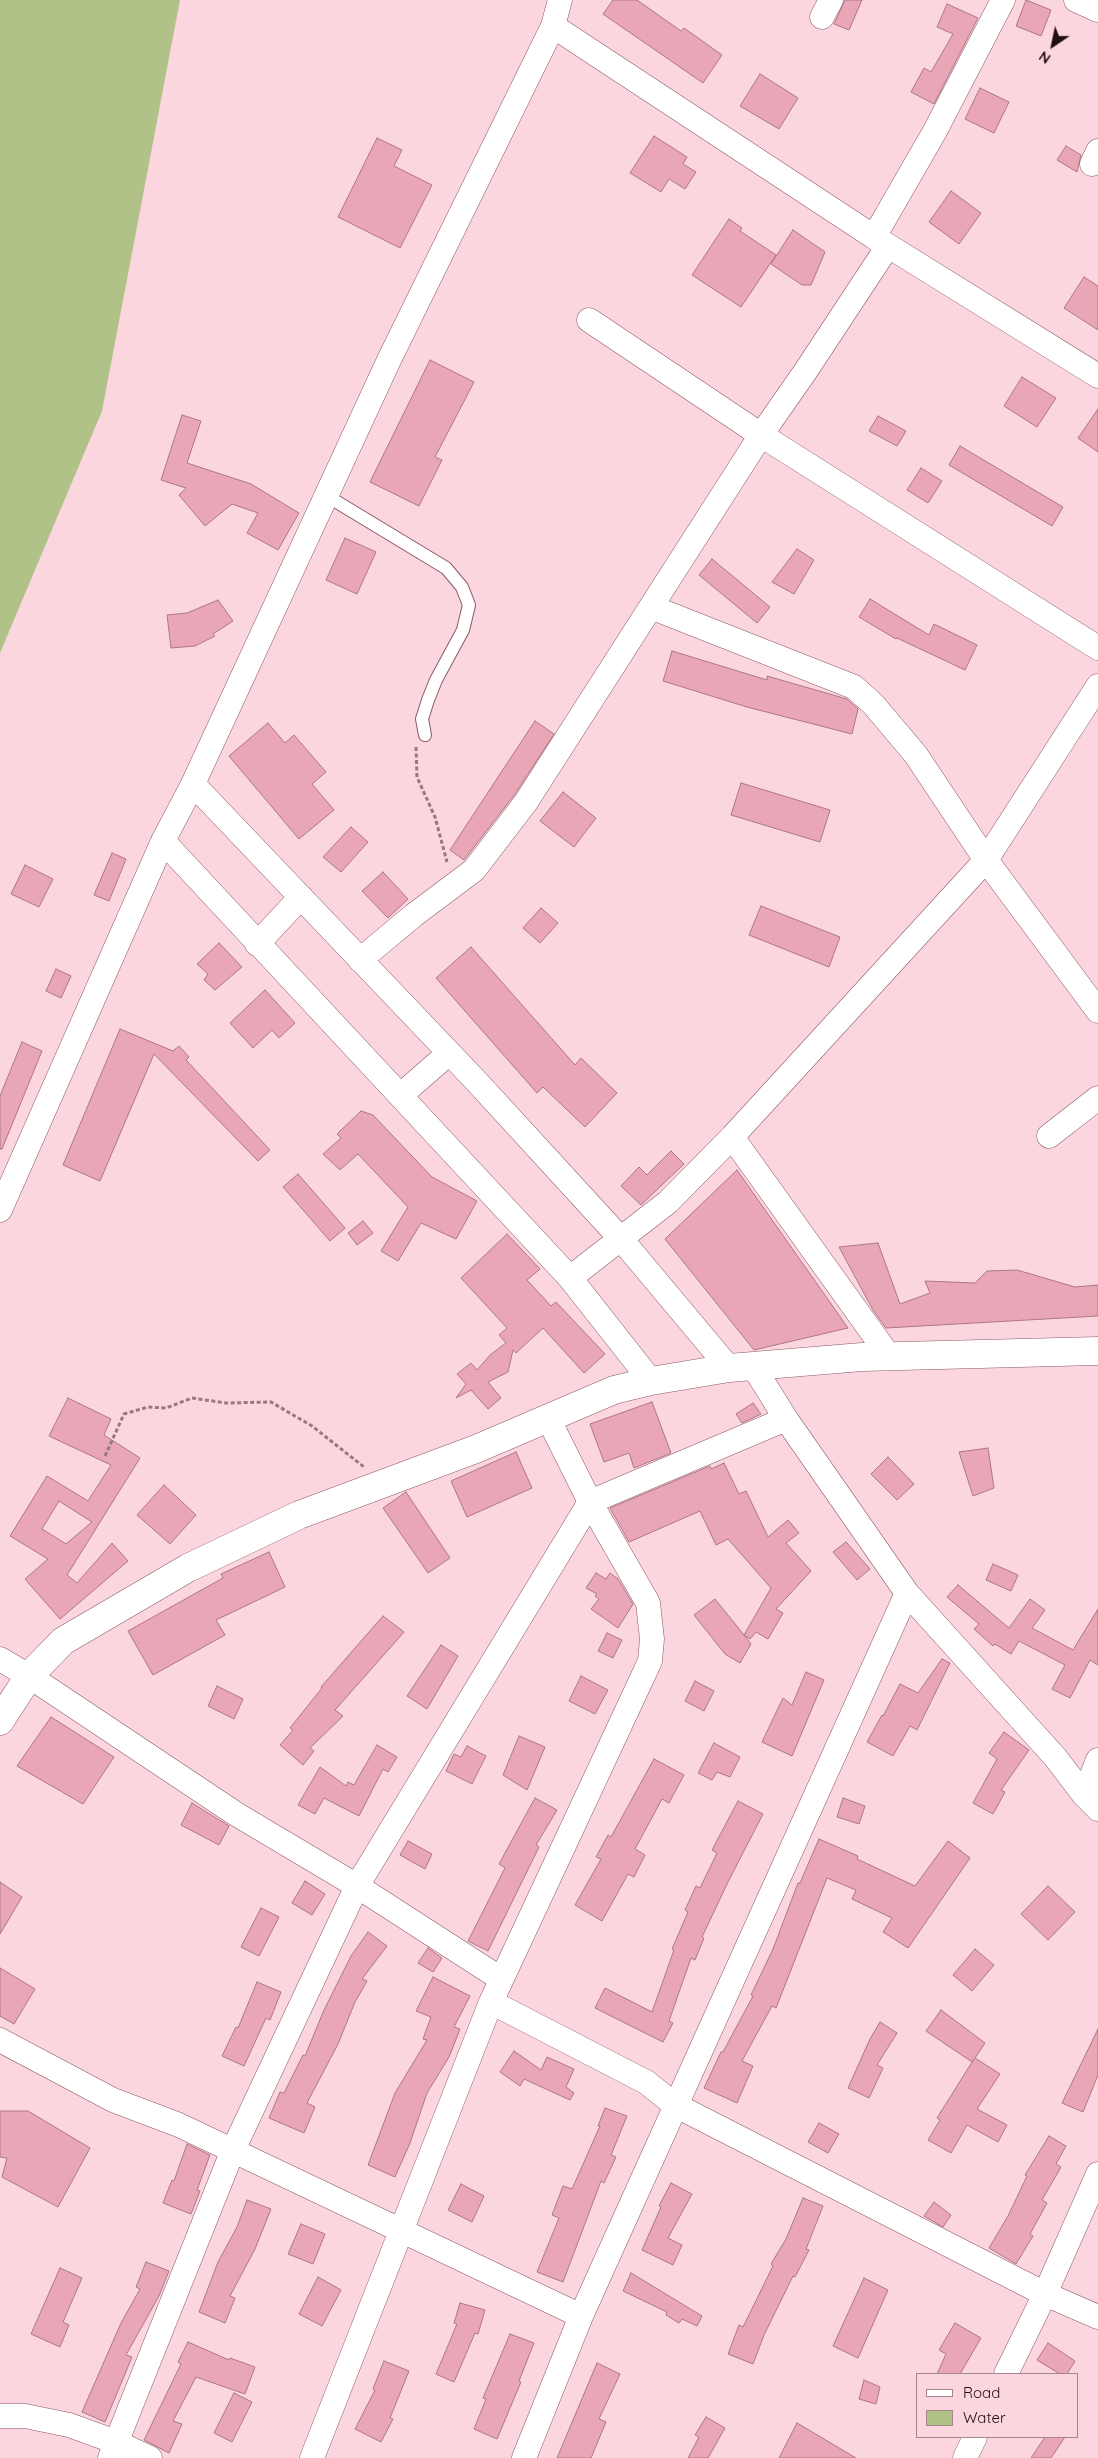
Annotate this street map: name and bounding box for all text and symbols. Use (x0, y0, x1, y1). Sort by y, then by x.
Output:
north arrow (1028, 20, 1078, 70)
text: N (1035, 47, 1054, 68)
legend (916, 2373, 1078, 2438)
text: Road (963, 2383, 1000, 2402)
text: Water (963, 2408, 1006, 2427)

